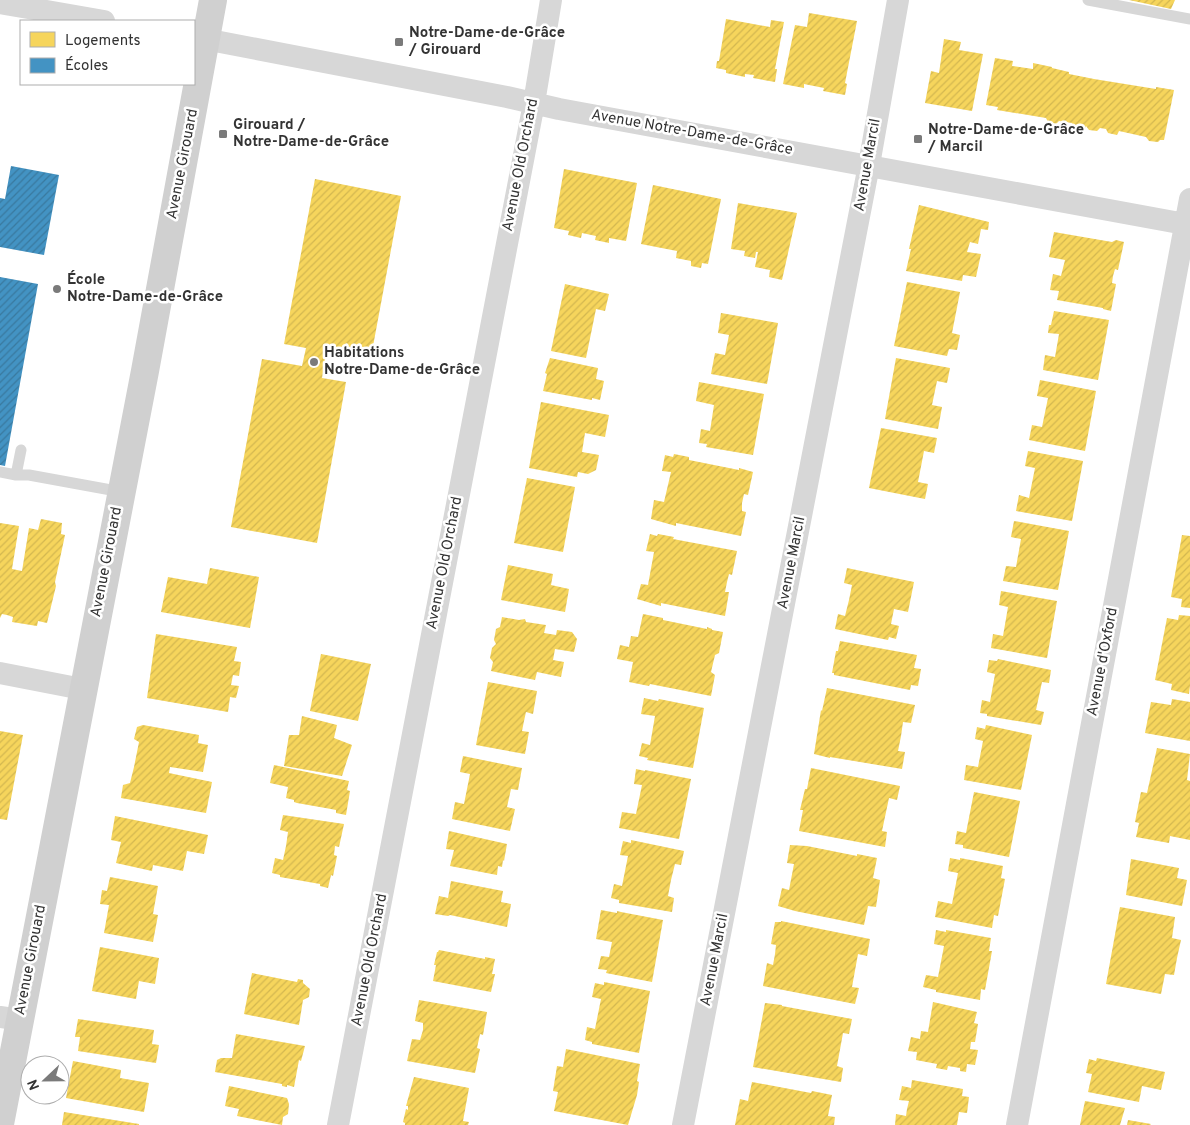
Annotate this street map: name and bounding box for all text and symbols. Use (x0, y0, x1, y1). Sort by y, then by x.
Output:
legend (20, 20, 195, 85)
place label: Notre-Dame-de-Grâce / Girouard (408, 24, 565, 60)
text: Logements (65, 32, 141, 51)
marker: Notre-Dame-de-Grâce / Girouard (393, 36, 405, 48)
text: Écoles (65, 56, 108, 76)
street label: Avenue Old Orchard (499, 97, 543, 233)
street label: Avenue Notre-Dame-de-Grâce (590, 106, 794, 160)
street label: Avenue Girouard (163, 107, 203, 221)
place label: Girouard / Notre-Dame-de-Grâce (233, 116, 389, 152)
street label: Avenue Marcil (850, 117, 886, 213)
place label: Notre-Dame-de-Grâce / Marcil (927, 121, 1084, 157)
marker: Girouard / Notre-Dame-de-Grâce (217, 128, 229, 140)
marker: Notre-Dame-de-Grâce / Marcil (912, 133, 924, 145)
place label: École Notre-Dame-de-Grâce (67, 270, 223, 307)
marker: École Notre-Dame-de-Grâce (51, 283, 63, 295)
place label: Habitations Notre-Dame-de-Grâce (324, 344, 480, 380)
marker: Habitations Notre-Dame-de-Grâce (308, 356, 320, 368)
street label: Avenue Old Orchard (423, 495, 467, 631)
street label: Avenue Girouard (87, 505, 127, 619)
street label: Avenue Marcil (774, 515, 810, 611)
street label: Avenue d'Oxford (1083, 606, 1123, 718)
street label: Avenue Old Orchard (348, 892, 392, 1028)
street label: Avenue Girouard (11, 903, 51, 1017)
street label: Avenue Marcil (697, 912, 733, 1008)
north arrow (20, 1055, 70, 1105)
text: N (25, 1076, 44, 1092)

